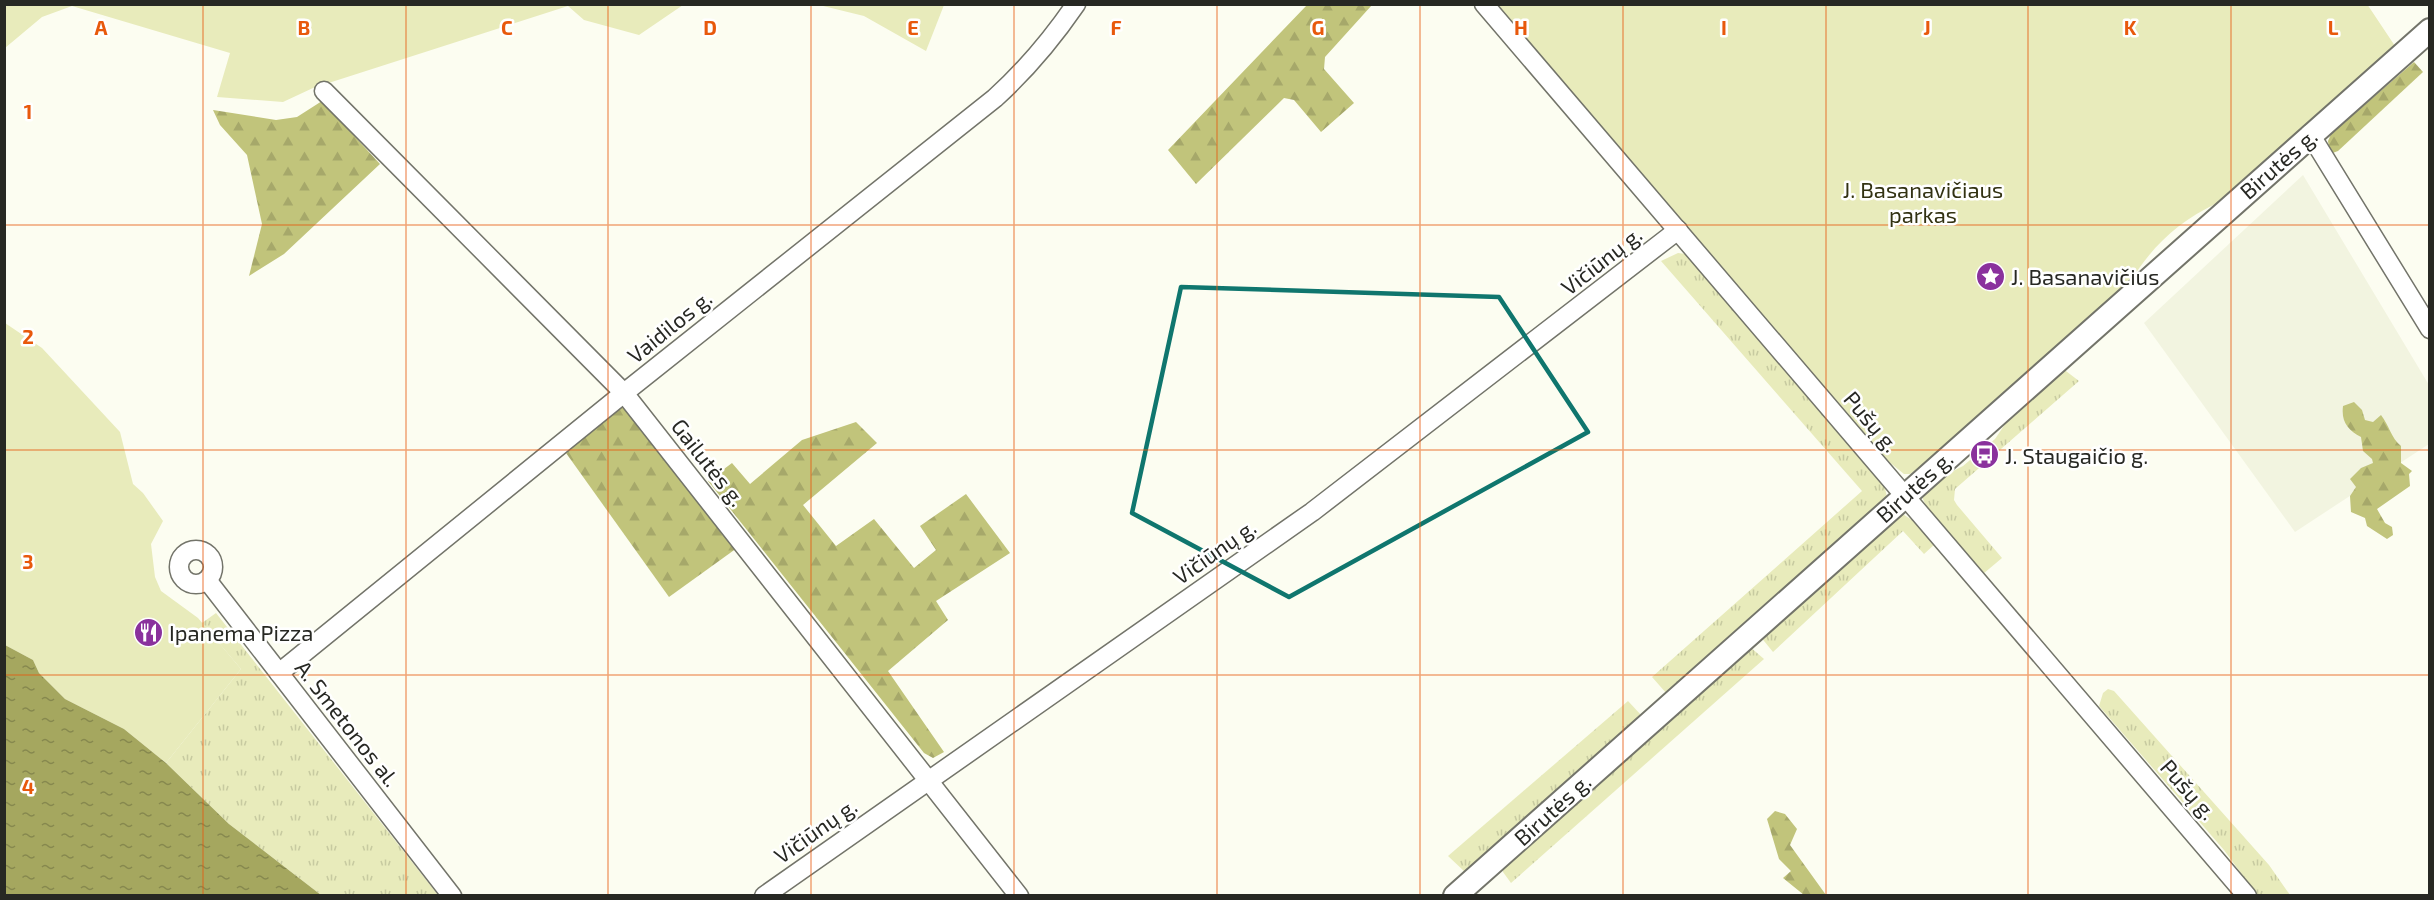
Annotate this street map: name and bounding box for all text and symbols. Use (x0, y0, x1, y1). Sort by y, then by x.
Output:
text: A (94, 15, 108, 39)
text: B (298, 15, 310, 39)
text: C (501, 15, 513, 39)
text: D (703, 15, 717, 39)
text: E (907, 15, 919, 39)
text: F (1110, 15, 1122, 39)
text: G (1312, 15, 1324, 39)
text: H (1514, 15, 1528, 39)
text: I (1721, 15, 1727, 39)
text: J (1923, 15, 1931, 39)
text: K (2124, 15, 2137, 39)
text: L (2328, 15, 2339, 39)
text: 1 (24, 99, 32, 123)
street label: Birutės g. (2234, 122, 2322, 204)
park label: J. Basanavičiaus parkas (1843, 176, 2003, 227)
street label: Vičiūnų g. (1556, 220, 1646, 300)
place icon: J. Basanavičius (1974, 260, 2006, 292)
place label: J. Basanavičius (2011, 263, 2159, 289)
street label: Vaidilos g. (622, 284, 716, 368)
text: 2 (22, 324, 34, 348)
street label: Pušų g. (1839, 385, 1905, 457)
street label: Gailutės g. (667, 413, 751, 511)
bus stop icon: J. Staugaičio g. (1968, 439, 2000, 471)
place label: J. Staugaičio g. (2005, 442, 2148, 468)
street label: Birutės g. (1870, 445, 1958, 527)
street label: Vičiūnų g. (1168, 513, 1260, 589)
text: 3 (22, 549, 34, 573)
restaurant icon: Ipanema Pizza (132, 616, 164, 648)
place label: Ipanema Pizza (169, 619, 313, 645)
street label: A. Smetonos al. (291, 655, 405, 791)
street label: Pušų g. (2156, 754, 2222, 824)
street label: Birutės g. (1508, 768, 1596, 850)
text: 4 (22, 774, 35, 798)
street label: Vičiūnų g. (769, 792, 861, 868)

